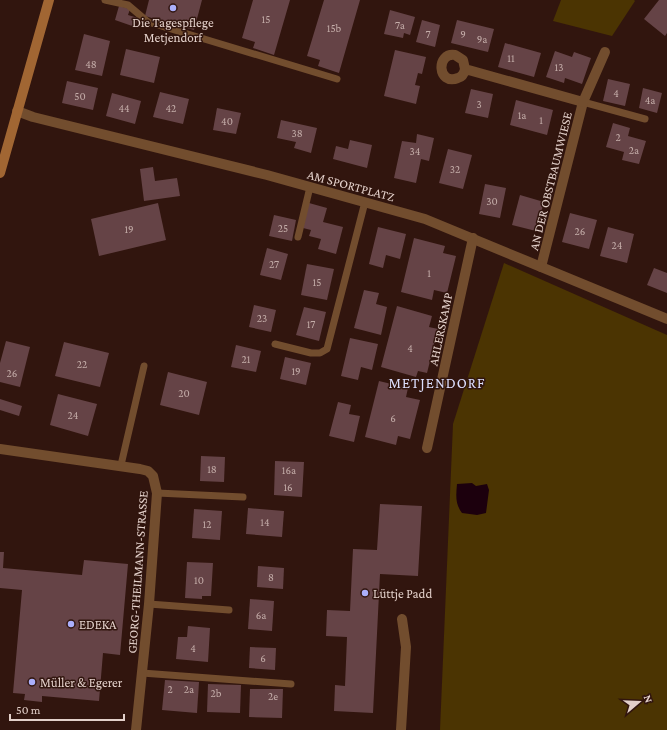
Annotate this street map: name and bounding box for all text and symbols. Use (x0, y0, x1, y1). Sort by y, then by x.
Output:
marker: Die Tagespflege Metjendorf (168, 3, 178, 13)
house number: 15 (262, 13, 270, 25)
place label: Die Tagespflege Metjendorf (132, 15, 214, 46)
house number: 7a (395, 19, 405, 31)
house number: 15b (327, 22, 342, 34)
house number: 7 (425, 28, 431, 40)
house number: 9 (460, 28, 466, 40)
house number: 9a (477, 33, 487, 45)
house number: 11 (507, 52, 515, 64)
house number: 48 (85, 58, 97, 70)
house number: 13 (555, 61, 563, 73)
house number: 4 (613, 87, 619, 99)
house number: 50 (74, 90, 86, 102)
house number: 4a (645, 94, 655, 106)
house number: 3 (476, 98, 482, 110)
house number: 44 (118, 102, 130, 114)
house number: 42 (166, 102, 176, 114)
house number: 1a (518, 109, 526, 121)
street label: AN DER OBSTBAUMWIESE (526, 110, 575, 252)
house number: 1 (539, 114, 543, 126)
house number: 40 (221, 115, 233, 127)
house number: 38 (291, 127, 303, 139)
house number: 2 (615, 131, 621, 143)
house number: 2a (629, 144, 639, 156)
house number: 34 (410, 145, 421, 157)
house number: 32 (450, 163, 460, 175)
street label: AM SPORTPLATZ (306, 167, 396, 204)
house number: 30 (486, 195, 498, 207)
house number: 25 (278, 222, 288, 234)
house number: 19 (124, 223, 134, 235)
house number: 26 (575, 225, 585, 237)
house number: 24 (612, 239, 623, 251)
house number: 27 (269, 258, 279, 270)
house number: 1 (427, 267, 431, 279)
house number: 15 (313, 276, 321, 288)
street label: AHLERSKAMP (425, 291, 456, 367)
house number: 23 (257, 312, 267, 324)
house number: 17 (307, 318, 315, 330)
house number: 4 (407, 342, 413, 354)
house number: 21 (242, 353, 251, 365)
house number: 22 (77, 358, 87, 370)
house number: 19 (291, 365, 301, 377)
house number: 26 (7, 367, 17, 379)
district label: METJENDORF (388, 375, 486, 392)
house number: 20 (178, 387, 190, 399)
house number: 24 (68, 409, 79, 421)
house number: 6 (390, 412, 396, 424)
house number: 18 (207, 463, 217, 475)
house number: 16a (282, 464, 296, 476)
house number: 16 (283, 481, 293, 493)
street label: GEORG-THEILMANN-STRASSE (124, 490, 151, 654)
house number: 14 (260, 516, 270, 528)
house number: 12 (203, 518, 211, 530)
house number: 8 (268, 571, 274, 583)
house number: 10 (194, 574, 204, 586)
place label: Lüttje Padd (373, 586, 432, 602)
marker: Lüttje Padd (360, 588, 370, 598)
house number: 6a (256, 609, 266, 621)
place label: EDEKA (79, 617, 117, 632)
marker: EDEKA (66, 619, 76, 629)
house number: 4 (190, 642, 196, 654)
house number: 6 (260, 652, 266, 664)
place label: Müller & Egerer (40, 675, 123, 690)
marker: Müller & Egerer (27, 677, 37, 687)
north arrow (619, 682, 659, 722)
house number: 2 (167, 683, 173, 695)
house number: 2a (184, 683, 194, 695)
house number: 2b (211, 687, 222, 699)
house number: 2e (268, 690, 278, 702)
text: N (642, 693, 656, 705)
scale bar (10, 696, 124, 722)
text: 50 m (16, 703, 41, 717)

